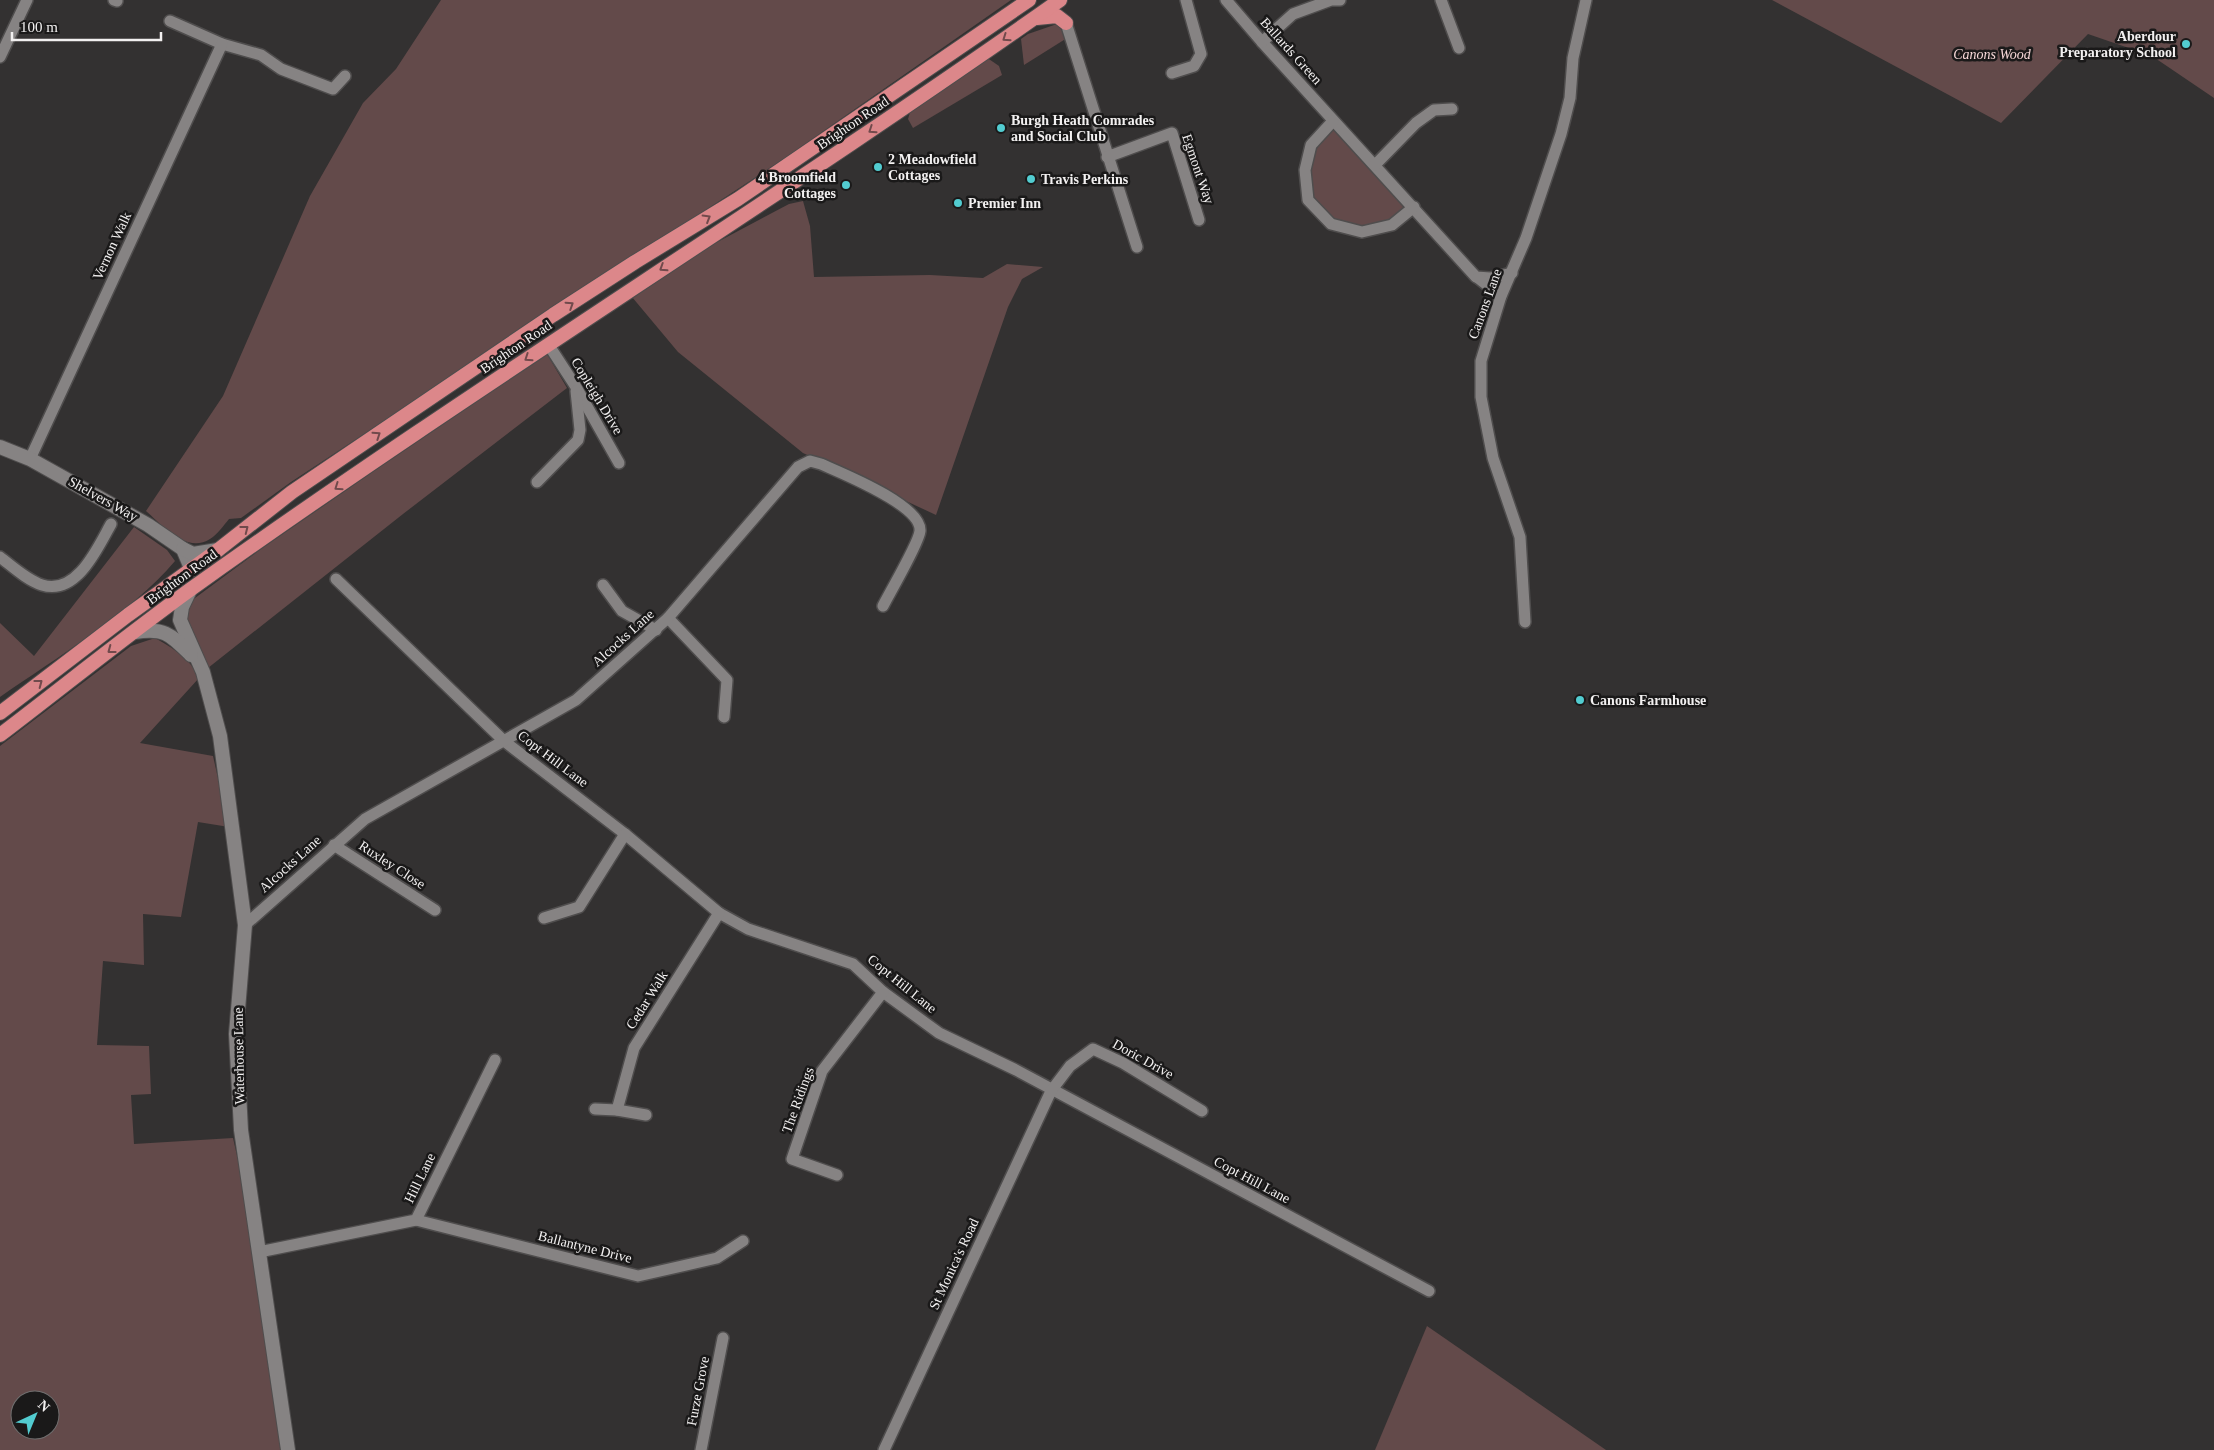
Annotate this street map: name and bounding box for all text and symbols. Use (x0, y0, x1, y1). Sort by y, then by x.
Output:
scale bar (12, 10, 161, 42)
street label: Ballards Green (1257, 15, 1325, 87)
text: 100 m (20, 19, 58, 35)
place label: Aberdour Preparatory School (2059, 29, 2176, 60)
one-way arrow (1002, 32, 1012, 41)
marker: Aberdour Preparatory School (2180, 38, 2192, 50)
park label: Canons Wood (1953, 47, 2032, 62)
street label: Brighton Road (814, 94, 892, 152)
place label: Burgh Heath Comrades and Social Club (1011, 113, 1155, 144)
marker: Burgh Heath Comrades and Social Club (995, 122, 1007, 134)
one-way arrow (868, 124, 877, 134)
street label: Egmont Way (1179, 132, 1217, 206)
place label: 2 Meadowfield Cottages (888, 152, 976, 183)
marker: 2 Meadowfield Cottages (872, 161, 884, 173)
place label: 4 Broomfield Cottages (758, 170, 837, 201)
place label: Travis Perkins (1041, 172, 1129, 187)
marker: Travis Perkins (1025, 173, 1037, 185)
marker: 4 Broomfield Cottages (840, 179, 852, 191)
place label: Premier Inn (968, 196, 1041, 211)
marker: Premier Inn (952, 197, 964, 209)
street label: Vernon Walk (90, 210, 134, 282)
one-way arrow (702, 215, 711, 224)
one-way arrow (660, 262, 669, 272)
street label: Canons Lane (1465, 267, 1505, 341)
one-way arrow (564, 301, 573, 311)
street label: Brighton Road (477, 318, 555, 376)
one-way arrow (524, 352, 534, 361)
street label: Copleigh Drive (568, 355, 626, 437)
one-way arrow (371, 432, 381, 441)
street label: Shelvers Way (66, 474, 140, 524)
one-way arrow (334, 481, 344, 490)
one-way arrow (239, 527, 248, 535)
street label: Brighton Road (144, 547, 220, 607)
street label: Alcocks Lane (589, 607, 657, 669)
one-way arrow (108, 645, 117, 653)
one-way arrow (33, 681, 42, 689)
place label: Canons Farmhouse (1590, 693, 1706, 708)
marker: Canons Farmhouse (1574, 694, 1586, 706)
street label: Copt Hill Lane (515, 728, 591, 790)
street label: Alcocks Lane (256, 833, 324, 895)
street label: Ruxley Close (356, 838, 428, 892)
street label: Copt Hill Lane (865, 952, 939, 1016)
street label: Cedar Walk (623, 968, 671, 1032)
street label: Waterhouse Lane (231, 1007, 247, 1105)
street label: Doric Drive (1110, 1036, 1176, 1082)
street label: The Ridings (779, 1065, 817, 1135)
street label: Hill Lane (402, 1151, 438, 1205)
street label: Copt Hill Lane (1211, 1154, 1293, 1206)
street label: St Monica's Road (926, 1216, 982, 1312)
street label: Ballantyne Drive (537, 1228, 633, 1266)
street label: Furze Grove (684, 1355, 712, 1427)
north arrow (10, 1390, 60, 1440)
text: N (35, 1397, 53, 1415)

